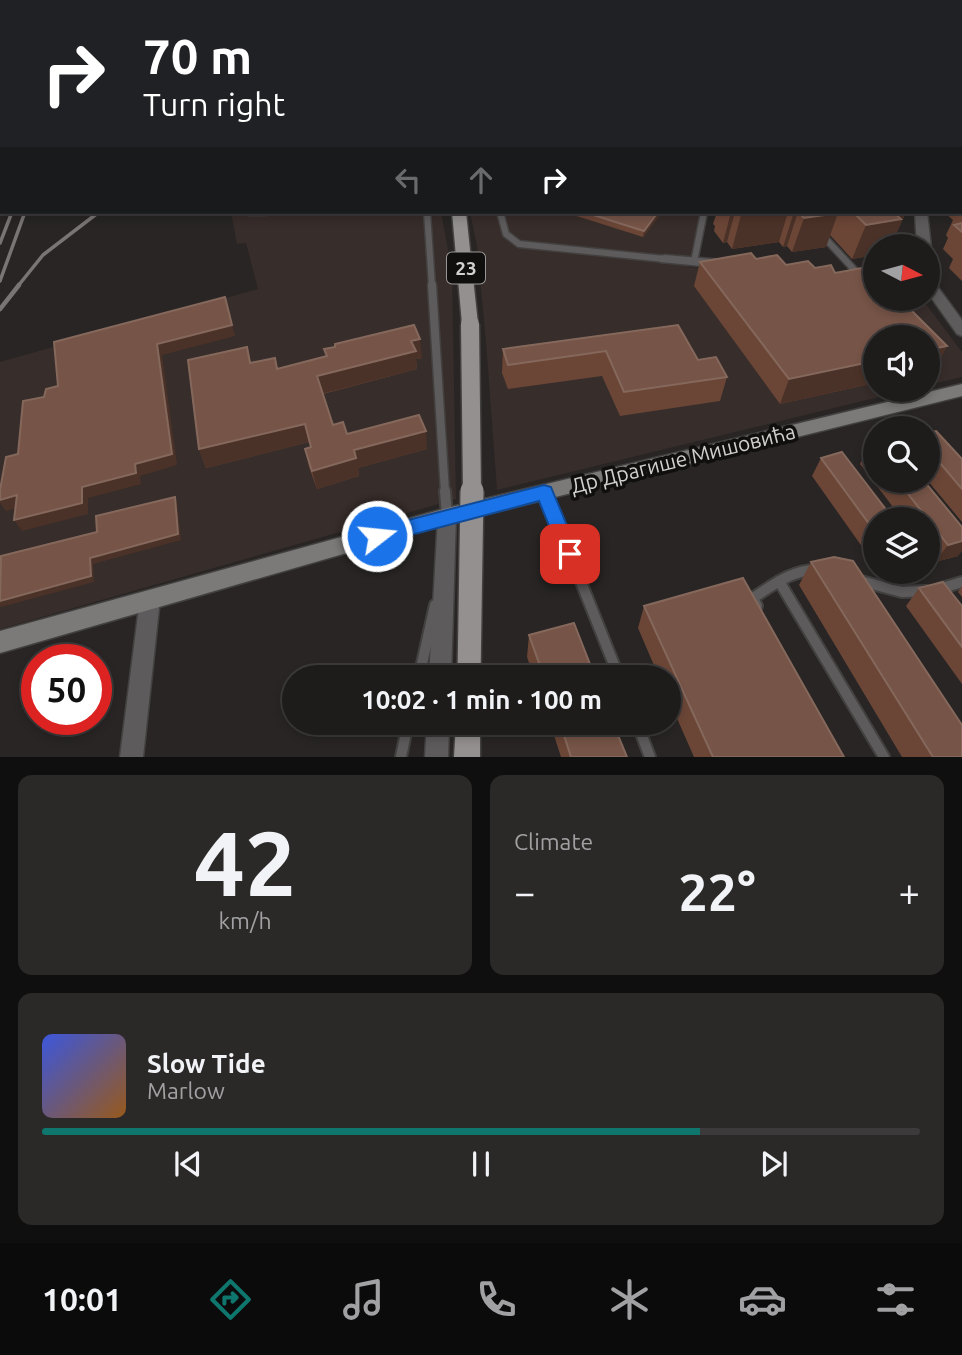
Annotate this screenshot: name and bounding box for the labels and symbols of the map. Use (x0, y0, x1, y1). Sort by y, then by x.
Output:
north arrow (863, 234, 940, 312)
road number: 23 (447, 252, 485, 284)
street label: Др Драгише Мишовића (568, 418, 798, 498)
position arrow (340, 499, 414, 573)
pin (540, 524, 600, 584)
speed limit sign: 50 (21, 644, 112, 735)

